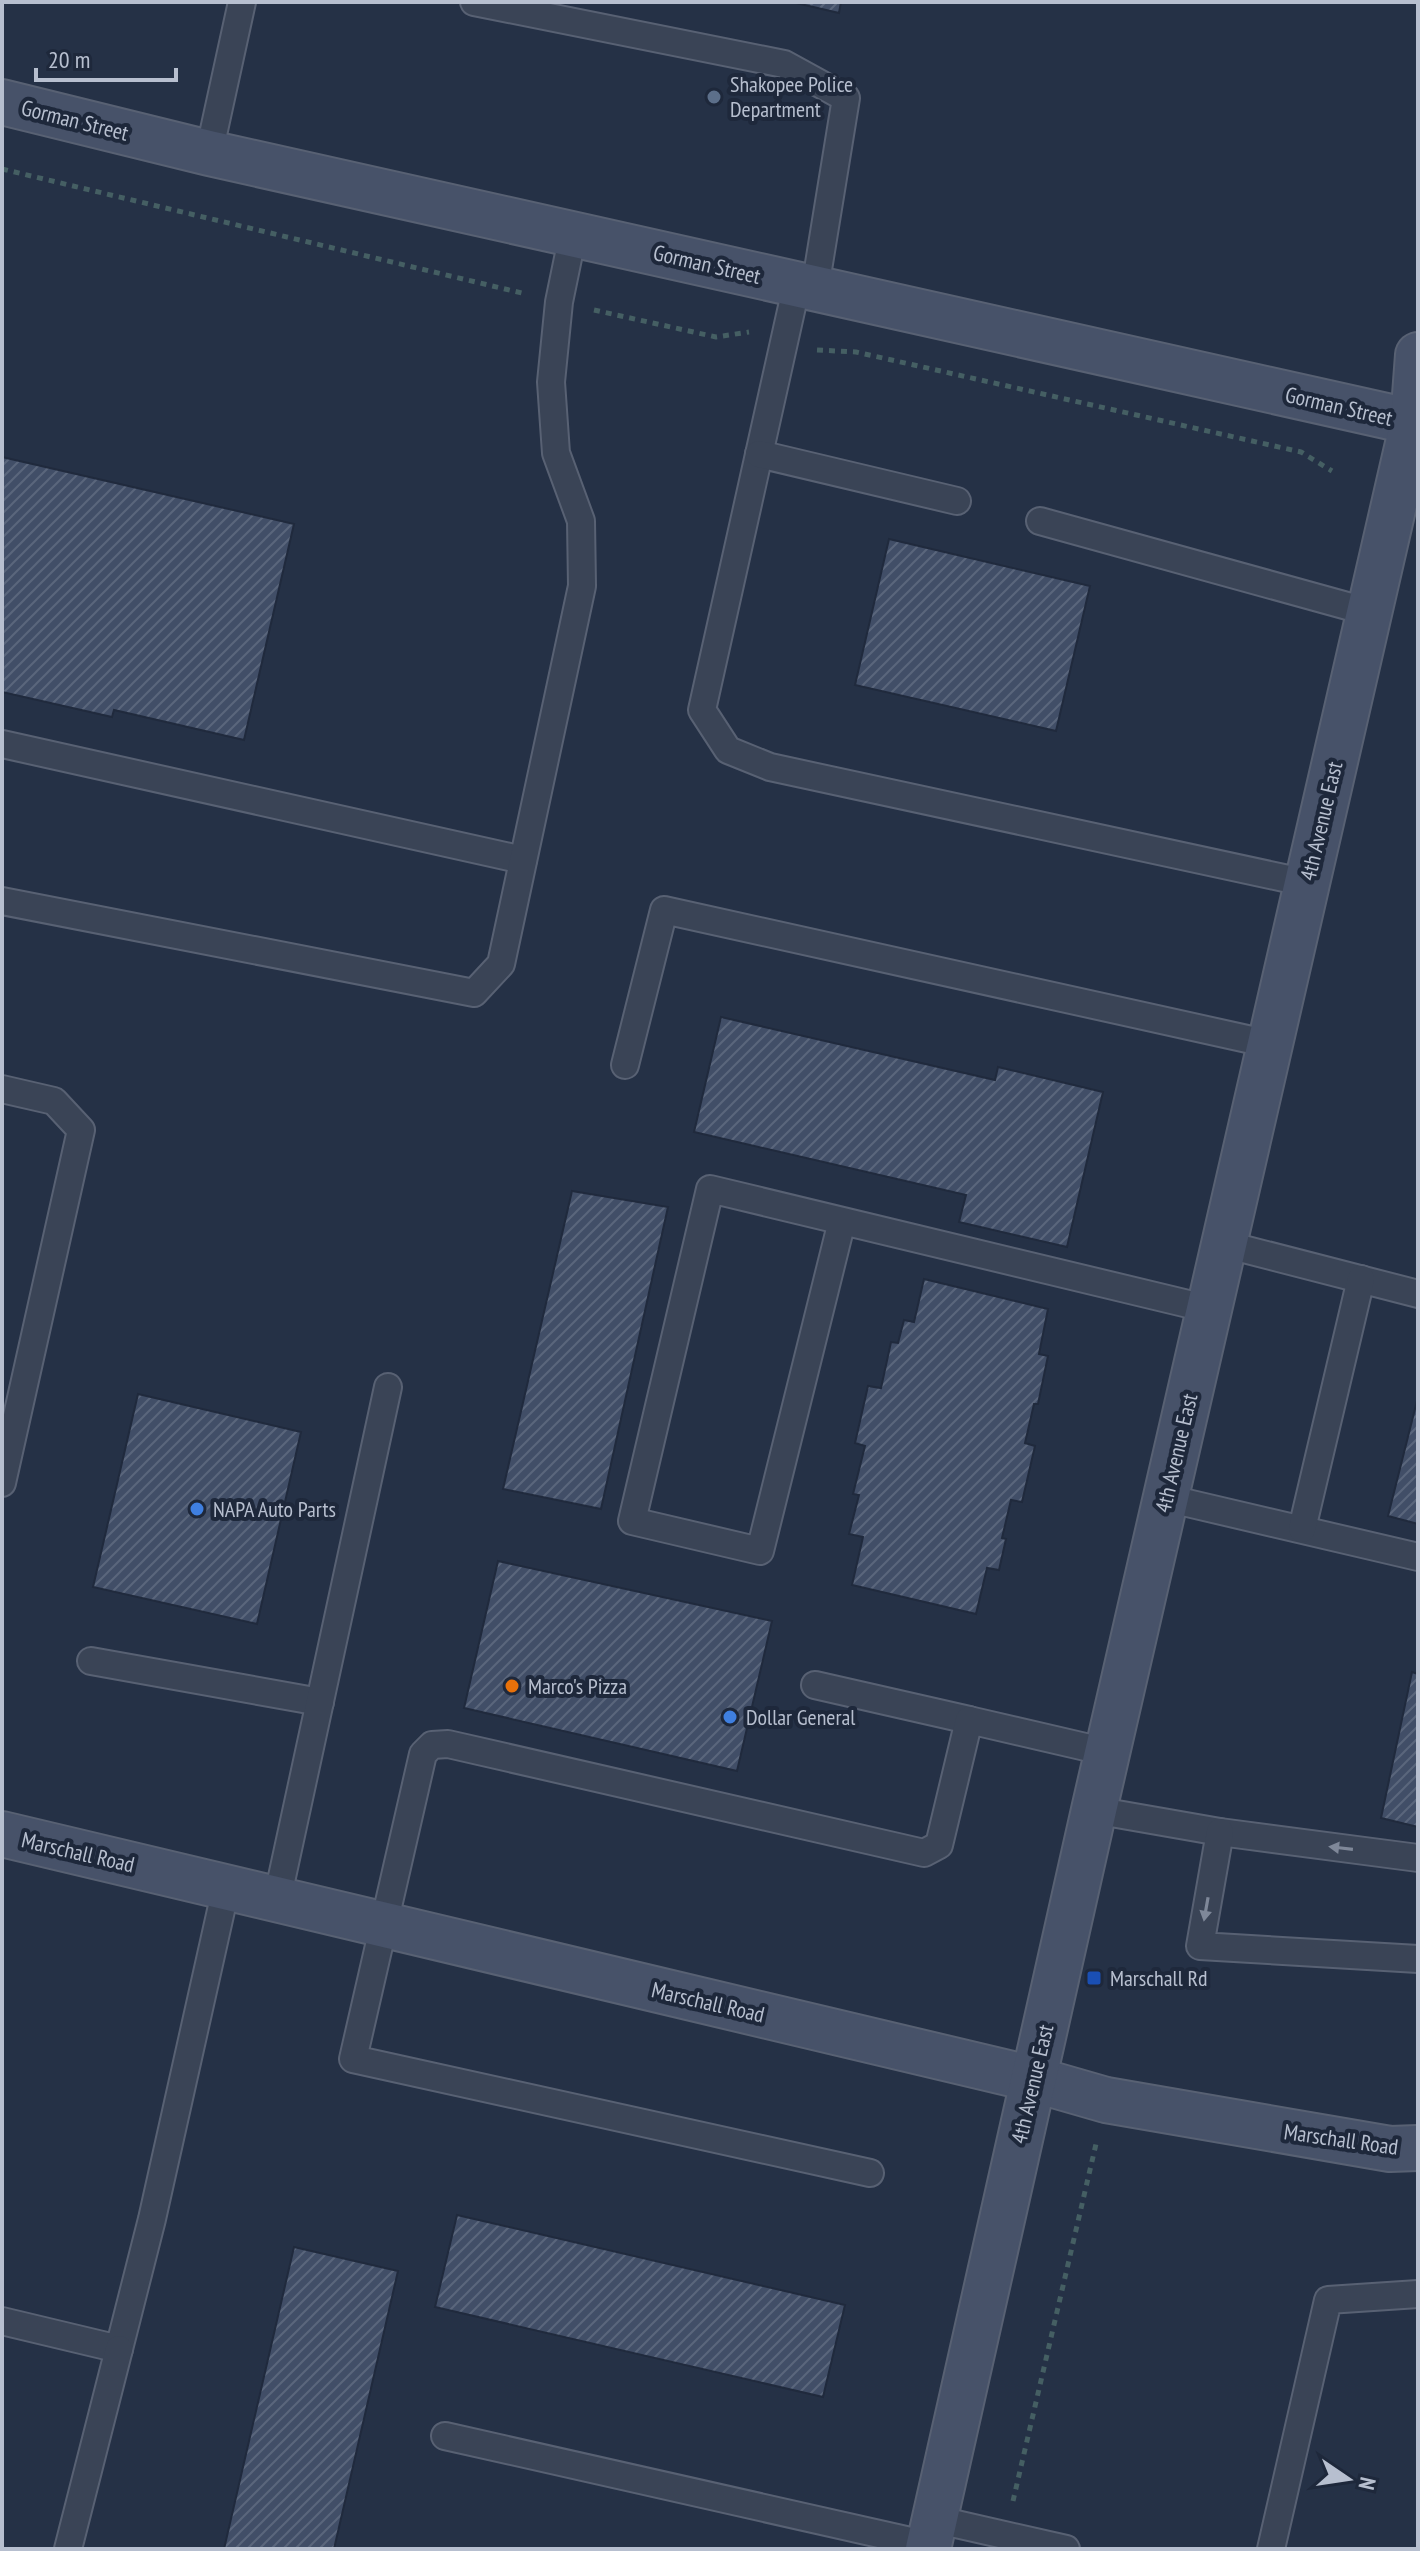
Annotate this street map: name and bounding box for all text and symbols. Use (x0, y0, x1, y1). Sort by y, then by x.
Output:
scale bar (36, 32, 176, 82)
text: 20 m (48, 44, 90, 75)
place label: Shakopee Police Department (730, 70, 853, 123)
marker: Shakopee Police Department (705, 88, 723, 106)
street label: Gorman Street (19, 93, 131, 147)
street label: Gorman Street (651, 238, 763, 290)
street label: Gorman Street (1283, 380, 1395, 432)
street label: 4th Avenue East (1294, 759, 1348, 883)
street label: 4th Avenue East (1149, 1391, 1203, 1515)
place label: NAPA Auto Parts (213, 1495, 336, 1523)
marker: NAPA Auto Parts (188, 1500, 206, 1518)
place label: Marco's Pizza (528, 1672, 627, 1700)
marker: Marco's Pizza (503, 1677, 521, 1695)
place label: Dollar General (746, 1703, 856, 1731)
marker: Dollar General (721, 1708, 739, 1726)
street label: Marschall Road (19, 1825, 137, 1879)
one-way arrow (1328, 1842, 1353, 1855)
one-way arrow (1200, 1897, 1212, 1922)
place label: Marschall Rd (1110, 1964, 1208, 1992)
marker: Marschall Rd (1085, 1969, 1103, 1987)
street label: Marschall Road (649, 1975, 767, 2029)
street label: 4th Avenue East (1005, 2022, 1059, 2146)
street label: Marschall Road (1282, 2117, 1400, 2161)
north arrow (1308, 2439, 1388, 2519)
text: N (1353, 2475, 1382, 2492)

